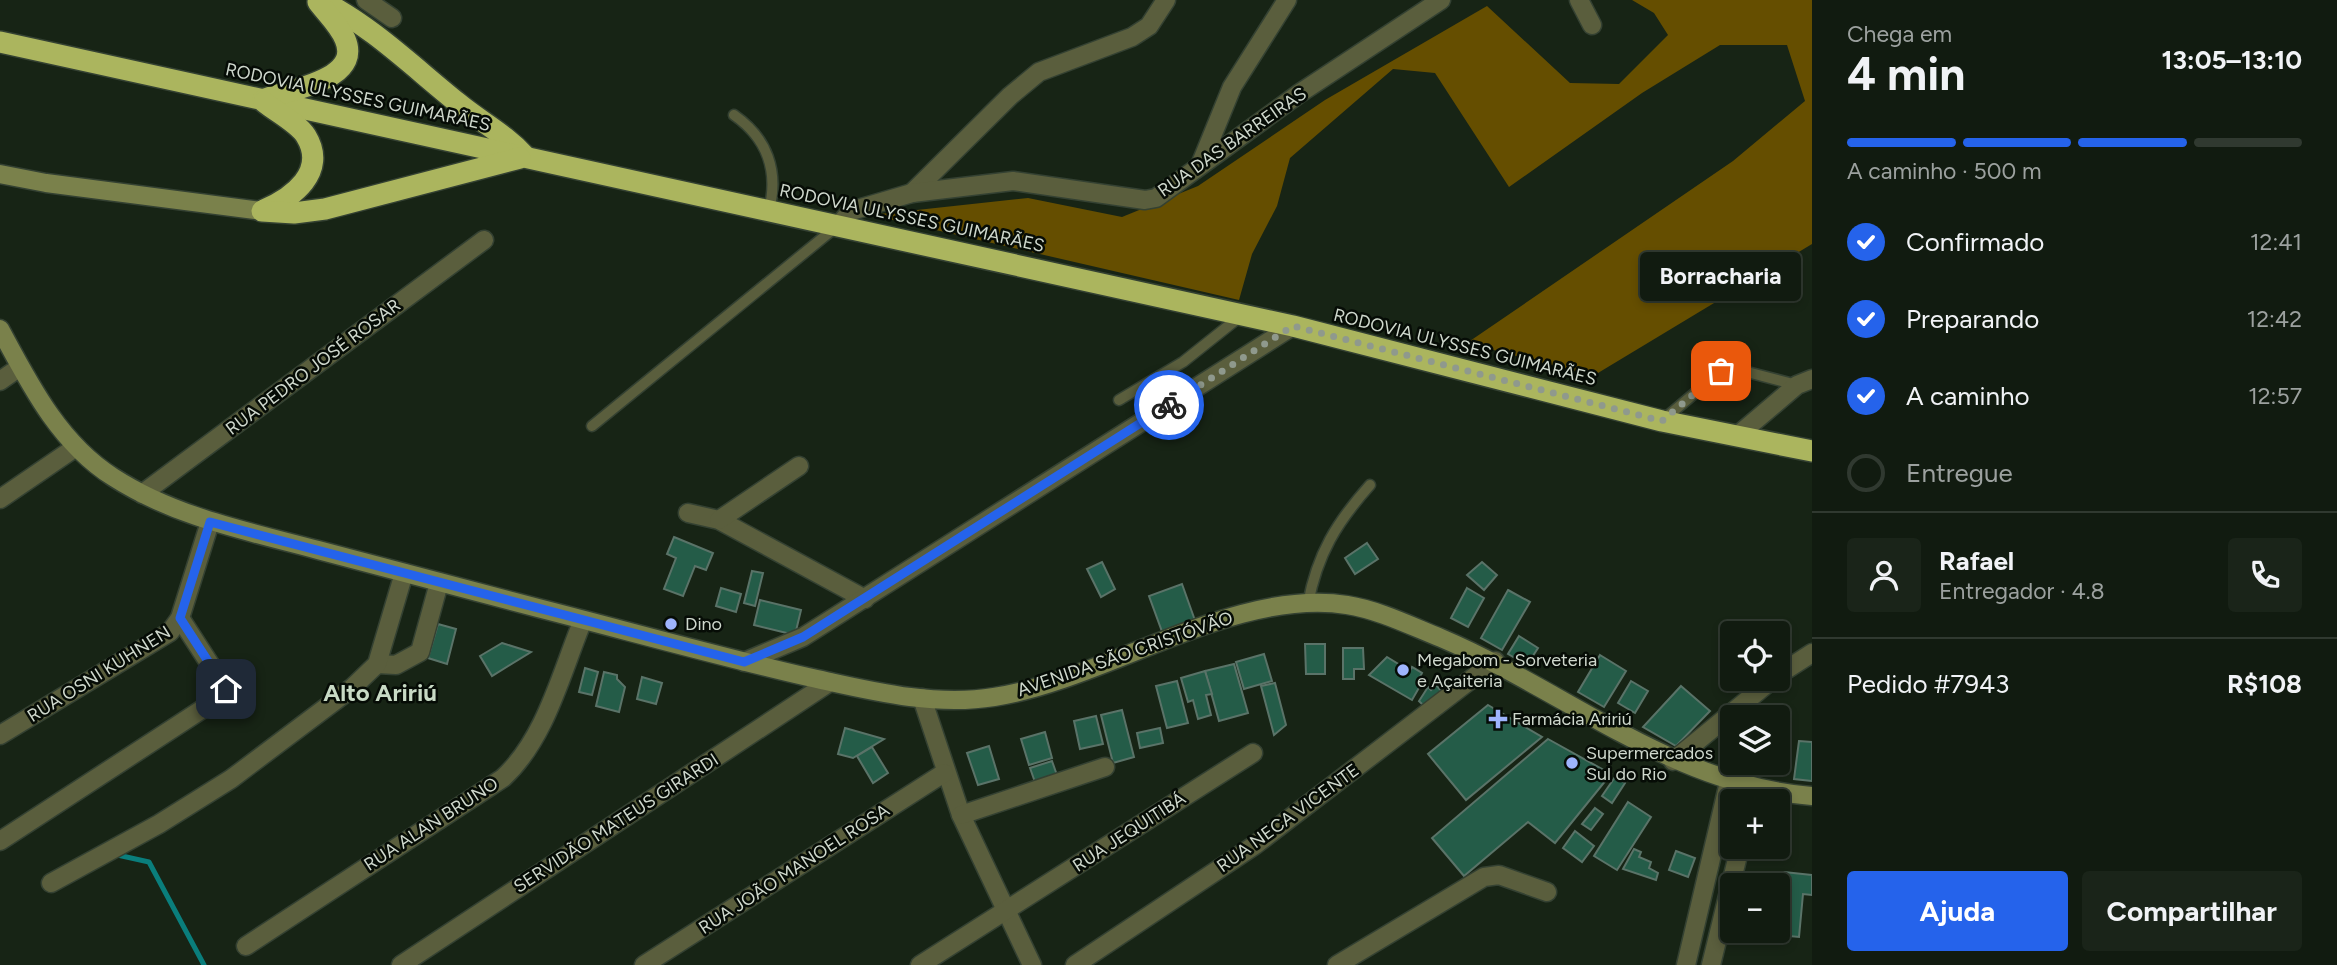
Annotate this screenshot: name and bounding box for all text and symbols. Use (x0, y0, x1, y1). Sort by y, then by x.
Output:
text: Chega em (1847, 20, 1952, 48)
text: 13:05–13:10 (2161, 44, 2302, 76)
text: 4 min (1847, 46, 1965, 102)
street label: RODOVIA ULYSSES GUIMARÃES (224, 58, 492, 136)
street label: RUA DAS BARREIRAS (1153, 82, 1311, 202)
text: A caminho · 500 m (1847, 157, 2042, 185)
street label: RODOVIA ULYSSES GUIMARÃES (778, 179, 1046, 257)
icon: check (1847, 223, 1885, 261)
text: Confirmado (1906, 226, 2044, 258)
text: 12:41 (2250, 228, 2302, 256)
callout: Borracharia (1640, 252, 1802, 301)
text: Borracharia (1659, 262, 1782, 290)
street label: RUA PEDRO JOSÉ ROSAR (221, 294, 405, 440)
icon: check (1847, 300, 1885, 338)
text: Preparando (1906, 303, 2039, 335)
street label: RODOVIA ULYSSES GUIMARÃES (1331, 304, 1599, 390)
text: 12:42 (2247, 305, 2302, 333)
pin (1691, 341, 1751, 401)
icon: bag (1702, 352, 1740, 390)
courier (1134, 370, 1204, 440)
icon: check (1847, 377, 1885, 415)
text: A caminho (1906, 380, 2030, 412)
text: 12:57 (2248, 382, 2302, 410)
icon: bike (1150, 386, 1188, 424)
text: Entregue (1906, 457, 2013, 489)
button: person (1847, 538, 1921, 612)
button: phone (2228, 538, 2302, 612)
text: Rafael (1939, 545, 2014, 577)
text: Entregador · 4.8 (1939, 577, 2105, 605)
street label: AVENIDA SÃO CRISTÓVÃO (1014, 607, 1236, 701)
place label: Dino (685, 613, 722, 635)
marker: Dino (663, 616, 679, 632)
street label: RUA OSNI KUHNEN (23, 621, 175, 727)
map controls (1720, 621, 1790, 943)
button: locate (1720, 621, 1790, 691)
place label: Megabom - Sorveteria e Açaiteria (1417, 649, 1597, 692)
pin (196, 659, 256, 719)
marker: Megabom - Sorveteria e Açaiteria (1395, 662, 1411, 678)
text: Pedido #7943 (1847, 668, 2009, 700)
text: R$108 (2227, 668, 2302, 700)
icon: home (207, 670, 245, 708)
district label: Alto Aririú (323, 678, 437, 707)
button: layers (1720, 705, 1790, 775)
place label: Farmácia Aririú (1512, 708, 1632, 730)
marker: Farmácia Aririú (1490, 711, 1506, 727)
place label: Supermercados Sul do Rio (1586, 742, 1713, 785)
street label: SERVIDÃO MATEUS GIRARDI (510, 749, 722, 897)
marker: Supermercados Sul do Rio (1564, 755, 1580, 771)
street label: RUA NECA VICENTE (1213, 759, 1363, 877)
street label: RUA ALAN BRUNO (360, 772, 502, 876)
street label: RUA JEQUITIBÁ (1068, 787, 1190, 877)
button: + (1720, 789, 1790, 859)
street label: RUA JOÃO MANOEL ROSA (695, 799, 893, 939)
button: Ajuda (1847, 871, 2068, 951)
button: Compartilhar (2082, 871, 2302, 951)
button: − (1720, 873, 1790, 943)

